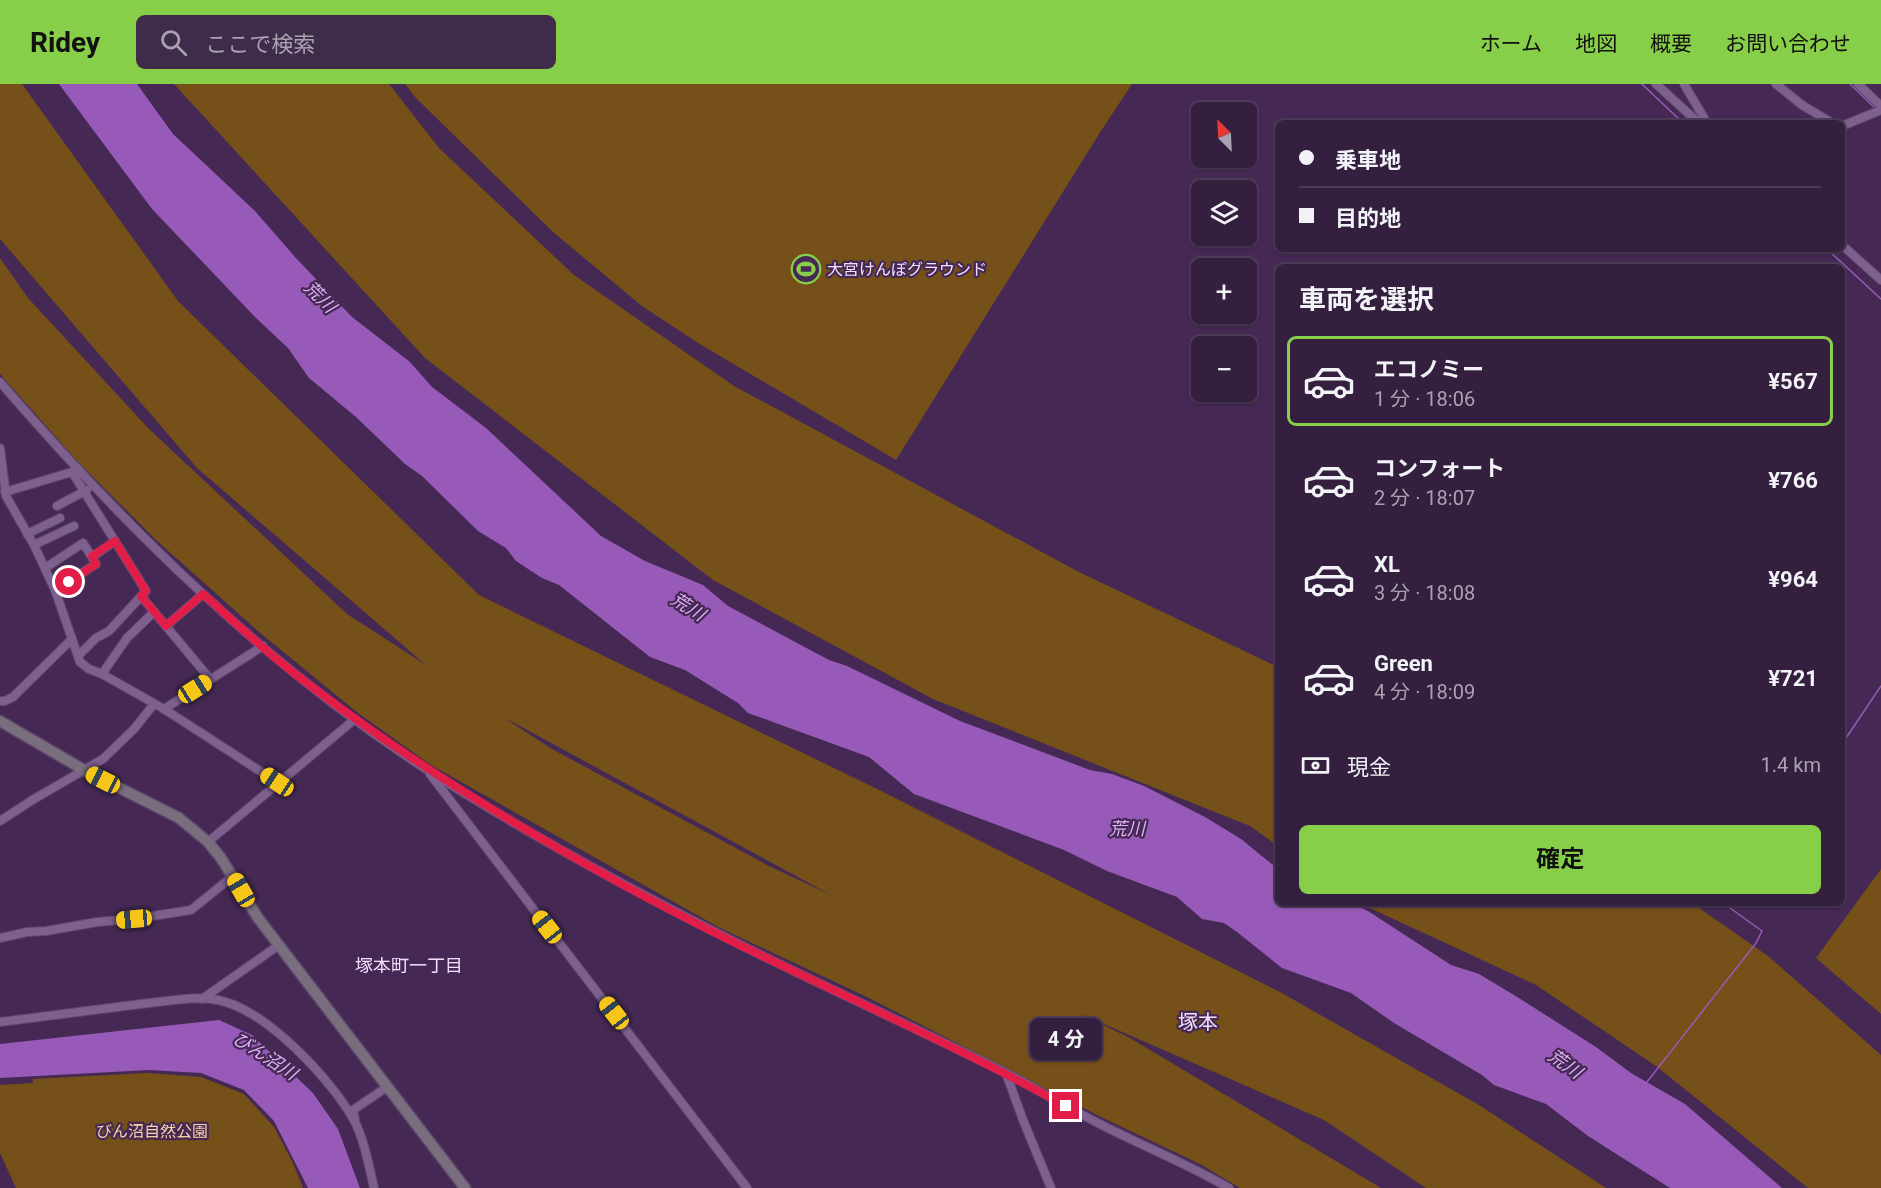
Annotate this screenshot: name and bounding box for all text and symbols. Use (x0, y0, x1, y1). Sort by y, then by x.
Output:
search box (136, 15, 556, 69)
text: Ridey (30, 26, 100, 59)
icon: search (157, 26, 190, 59)
text: ここで検索 (205, 32, 315, 57)
text: ホーム (1480, 32, 1542, 56)
text: 地図 (1575, 32, 1617, 56)
text: 概要 (1650, 32, 1692, 56)
text: お問い合わせ (1725, 32, 1851, 56)
north arrow (1191, 102, 1257, 168)
map controls (1191, 102, 1257, 402)
text: 乗車地 (1335, 148, 1401, 173)
button: layers (1191, 180, 1257, 246)
text: 目的地 (1335, 206, 1401, 231)
sports icon: 大宮けんぽグラウンド (790, 253, 822, 285)
button: + (1191, 258, 1257, 324)
place label: 大宮けんぽグラウンド (827, 260, 987, 279)
water label: 荒川 (300, 276, 342, 318)
text: 車両を選択 (1299, 284, 1434, 316)
button: − (1191, 336, 1257, 402)
icon: car (1302, 354, 1356, 408)
text: エコノミー (1374, 357, 1484, 382)
text: ¥567 (1768, 369, 1818, 394)
text: 1 分 · 18:06 (1374, 387, 1475, 411)
icon: car (1302, 453, 1356, 507)
text: コンフォート (1374, 456, 1505, 481)
text: ¥766 (1768, 468, 1818, 493)
text: 2 分 · 18:07 (1374, 486, 1475, 510)
icon: car (1302, 552, 1356, 606)
text: XL (1374, 552, 1400, 577)
text: ¥964 (1768, 567, 1818, 592)
route start (55, 568, 82, 595)
text: 3 分 · 18:08 (1374, 581, 1475, 605)
water label: 荒川 (667, 588, 711, 626)
icon: car (1302, 651, 1356, 705)
text: Green (1374, 651, 1433, 676)
text: ¥721 (1768, 666, 1818, 691)
car (175, 672, 215, 706)
text: 4 分 · 18:09 (1374, 680, 1475, 704)
icon: cash (1299, 749, 1332, 782)
text: 1.4 km (1761, 753, 1821, 777)
text: 現金 (1347, 755, 1391, 780)
car (83, 764, 123, 796)
car (257, 764, 297, 800)
water label: 荒川 (1109, 818, 1147, 839)
button: 確定 (1299, 825, 1821, 894)
car (224, 870, 258, 910)
car (529, 907, 565, 947)
car (115, 908, 153, 930)
district label: 塚本町一丁目 (355, 955, 463, 976)
car (596, 993, 632, 1033)
district label: 塚本 (1178, 1010, 1218, 1034)
callout: 4 分 (1030, 1019, 1102, 1061)
water label: びん沼川 (229, 1027, 303, 1085)
text: 4 分 (1048, 1027, 1084, 1051)
water label: 荒川 (1545, 1045, 1588, 1084)
route end (1052, 1092, 1079, 1119)
park label: びん沼自然公園 (96, 1122, 208, 1141)

